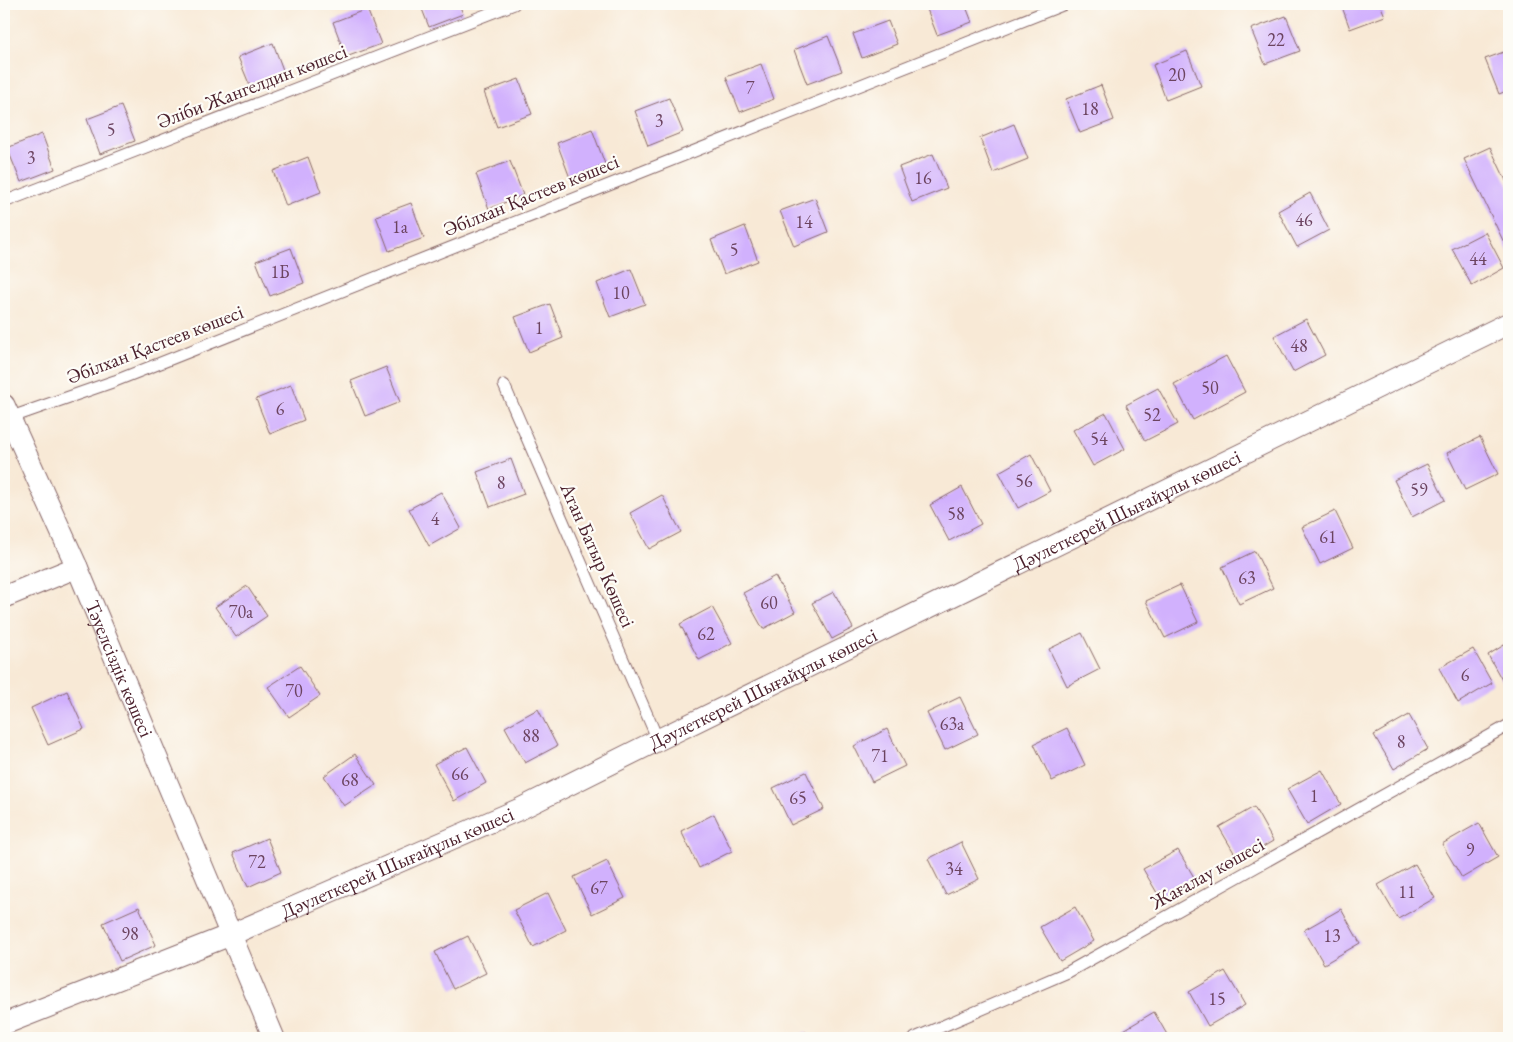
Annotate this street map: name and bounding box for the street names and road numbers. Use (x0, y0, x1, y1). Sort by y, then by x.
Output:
street label: Әліби Жангелдин көшесі (153, 38, 351, 134)
street label: Әбілхан Қастеев көшесі (439, 148, 623, 242)
street label: Әбілхан Қастеев көшесі (63, 298, 247, 390)
street label: Дәулеткерей Шығайұлы көшесі (1008, 443, 1245, 577)
street label: Атан Батыр Көшесі (554, 478, 642, 631)
street label: Тәуелсіздік көшесі (79, 596, 160, 741)
street label: Дәулеткерей Шығайұлы көшесі (644, 622, 881, 756)
street label: Дәулеткерей Шығайұлы көшесі (276, 800, 518, 924)
street label: Жағалау көшесі (1145, 831, 1269, 915)

